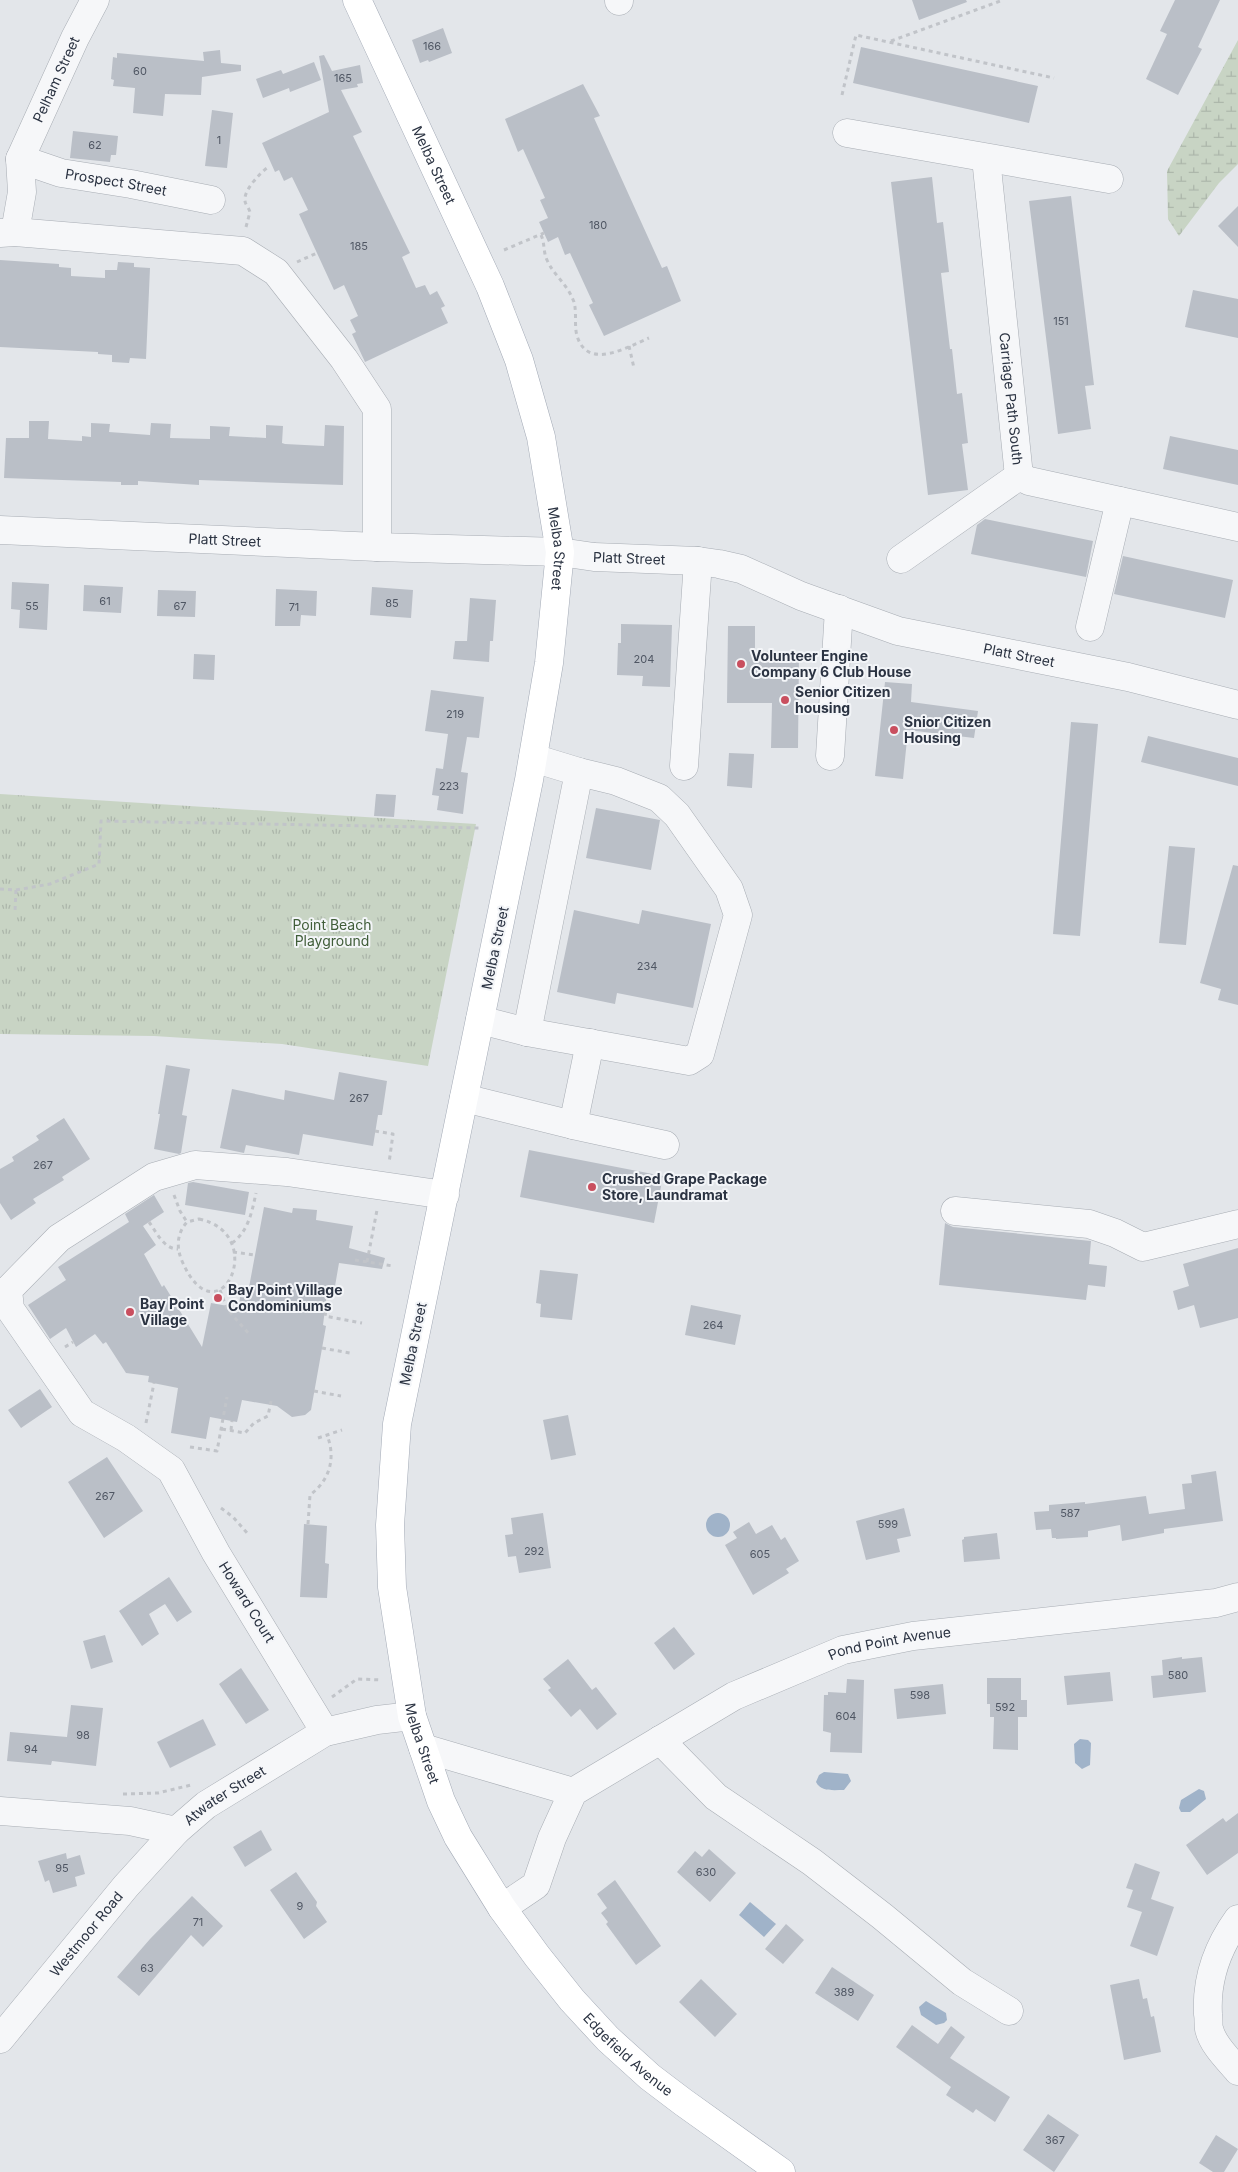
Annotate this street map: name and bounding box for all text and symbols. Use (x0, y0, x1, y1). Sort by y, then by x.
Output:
street label: Pelham Street (29, 33, 83, 125)
house number: 166 (423, 39, 441, 53)
house number: 60 (133, 64, 147, 78)
house number: 165 (334, 71, 352, 85)
street label: Melba Street (409, 123, 460, 207)
house number: 1 (217, 133, 221, 147)
house number: 62 (88, 138, 102, 152)
street label: Prospect Street (64, 165, 169, 199)
house number: 180 (589, 218, 607, 232)
house number: 185 (350, 239, 368, 253)
house number: 151 (1053, 314, 1069, 328)
street label: Carriage Path South (996, 332, 1027, 466)
street label: Melba Street (545, 505, 569, 592)
street label: Platt Street (188, 530, 262, 550)
street label: Platt Street (593, 548, 666, 568)
house number: 61 (99, 594, 111, 608)
house number: 85 (385, 596, 399, 610)
house number: 55 (25, 599, 39, 613)
house number: 67 (173, 599, 187, 613)
house number: 71 (289, 600, 299, 614)
street label: Platt Street (982, 639, 1057, 670)
place label: Volunteer Engine Company 6 Club House (751, 647, 911, 680)
house number: 204 (634, 652, 654, 666)
marker: Volunteer Engine Company 6 Club House (735, 658, 747, 670)
place label: Senior Citizen housing (795, 683, 890, 716)
marker: Senior Citizen housing (779, 694, 791, 706)
house number: 219 (446, 707, 464, 721)
place label: Snior Citizen Housing (904, 713, 991, 746)
marker: Snior Citizen Housing (888, 724, 900, 736)
house number: 223 (439, 779, 459, 793)
street label: Melba Street (477, 905, 512, 991)
park label: Point Beach Playground (292, 916, 372, 949)
house number: 234 (637, 959, 657, 973)
house number: 267 (349, 1091, 369, 1105)
house number: 267 (33, 1158, 53, 1172)
place label: Crushed Grape Package Store, Laundramat (602, 1170, 767, 1203)
marker: Crushed Grape Package Store, Laundramat (586, 1181, 598, 1193)
place label: Bay Point Village Condominiums (228, 1281, 343, 1314)
marker: Bay Point Village Condominiums (212, 1292, 224, 1304)
place label: Bay Point Village (140, 1295, 204, 1328)
street label: Melba Street (395, 1301, 430, 1387)
marker: Bay Point Village (124, 1306, 136, 1318)
house number: 264 (703, 1318, 723, 1332)
house number: 267 (95, 1489, 115, 1503)
house number: 587 (1060, 1506, 1080, 1520)
house number: 599 (878, 1517, 898, 1531)
house number: 292 (524, 1544, 544, 1558)
house number: 605 (750, 1547, 771, 1561)
street label: Howard Court (216, 1558, 279, 1646)
street label: Pond Point Avenue (825, 1623, 952, 1663)
house number: 580 (1168, 1668, 1188, 1682)
house number: 598 (910, 1688, 930, 1702)
house number: 592 (995, 1700, 1015, 1714)
street label: Melba Street (402, 1702, 444, 1786)
house number: 604 (836, 1709, 856, 1723)
house number: 98 (76, 1728, 90, 1742)
house number: 94 (24, 1742, 38, 1756)
street label: Atwater Street (180, 1761, 269, 1828)
house number: 95 (55, 1861, 69, 1875)
house number: 630 (696, 1865, 716, 1879)
street label: Westmoor Road (46, 1888, 126, 1980)
house number: 9 (297, 1899, 304, 1913)
house number: 71 (193, 1915, 203, 1929)
house number: 63 (140, 1961, 154, 1975)
house number: 389 (834, 1985, 854, 1999)
street label: Edgefield Avenue (580, 2009, 676, 2099)
house number: 367 (1045, 2133, 1065, 2147)

